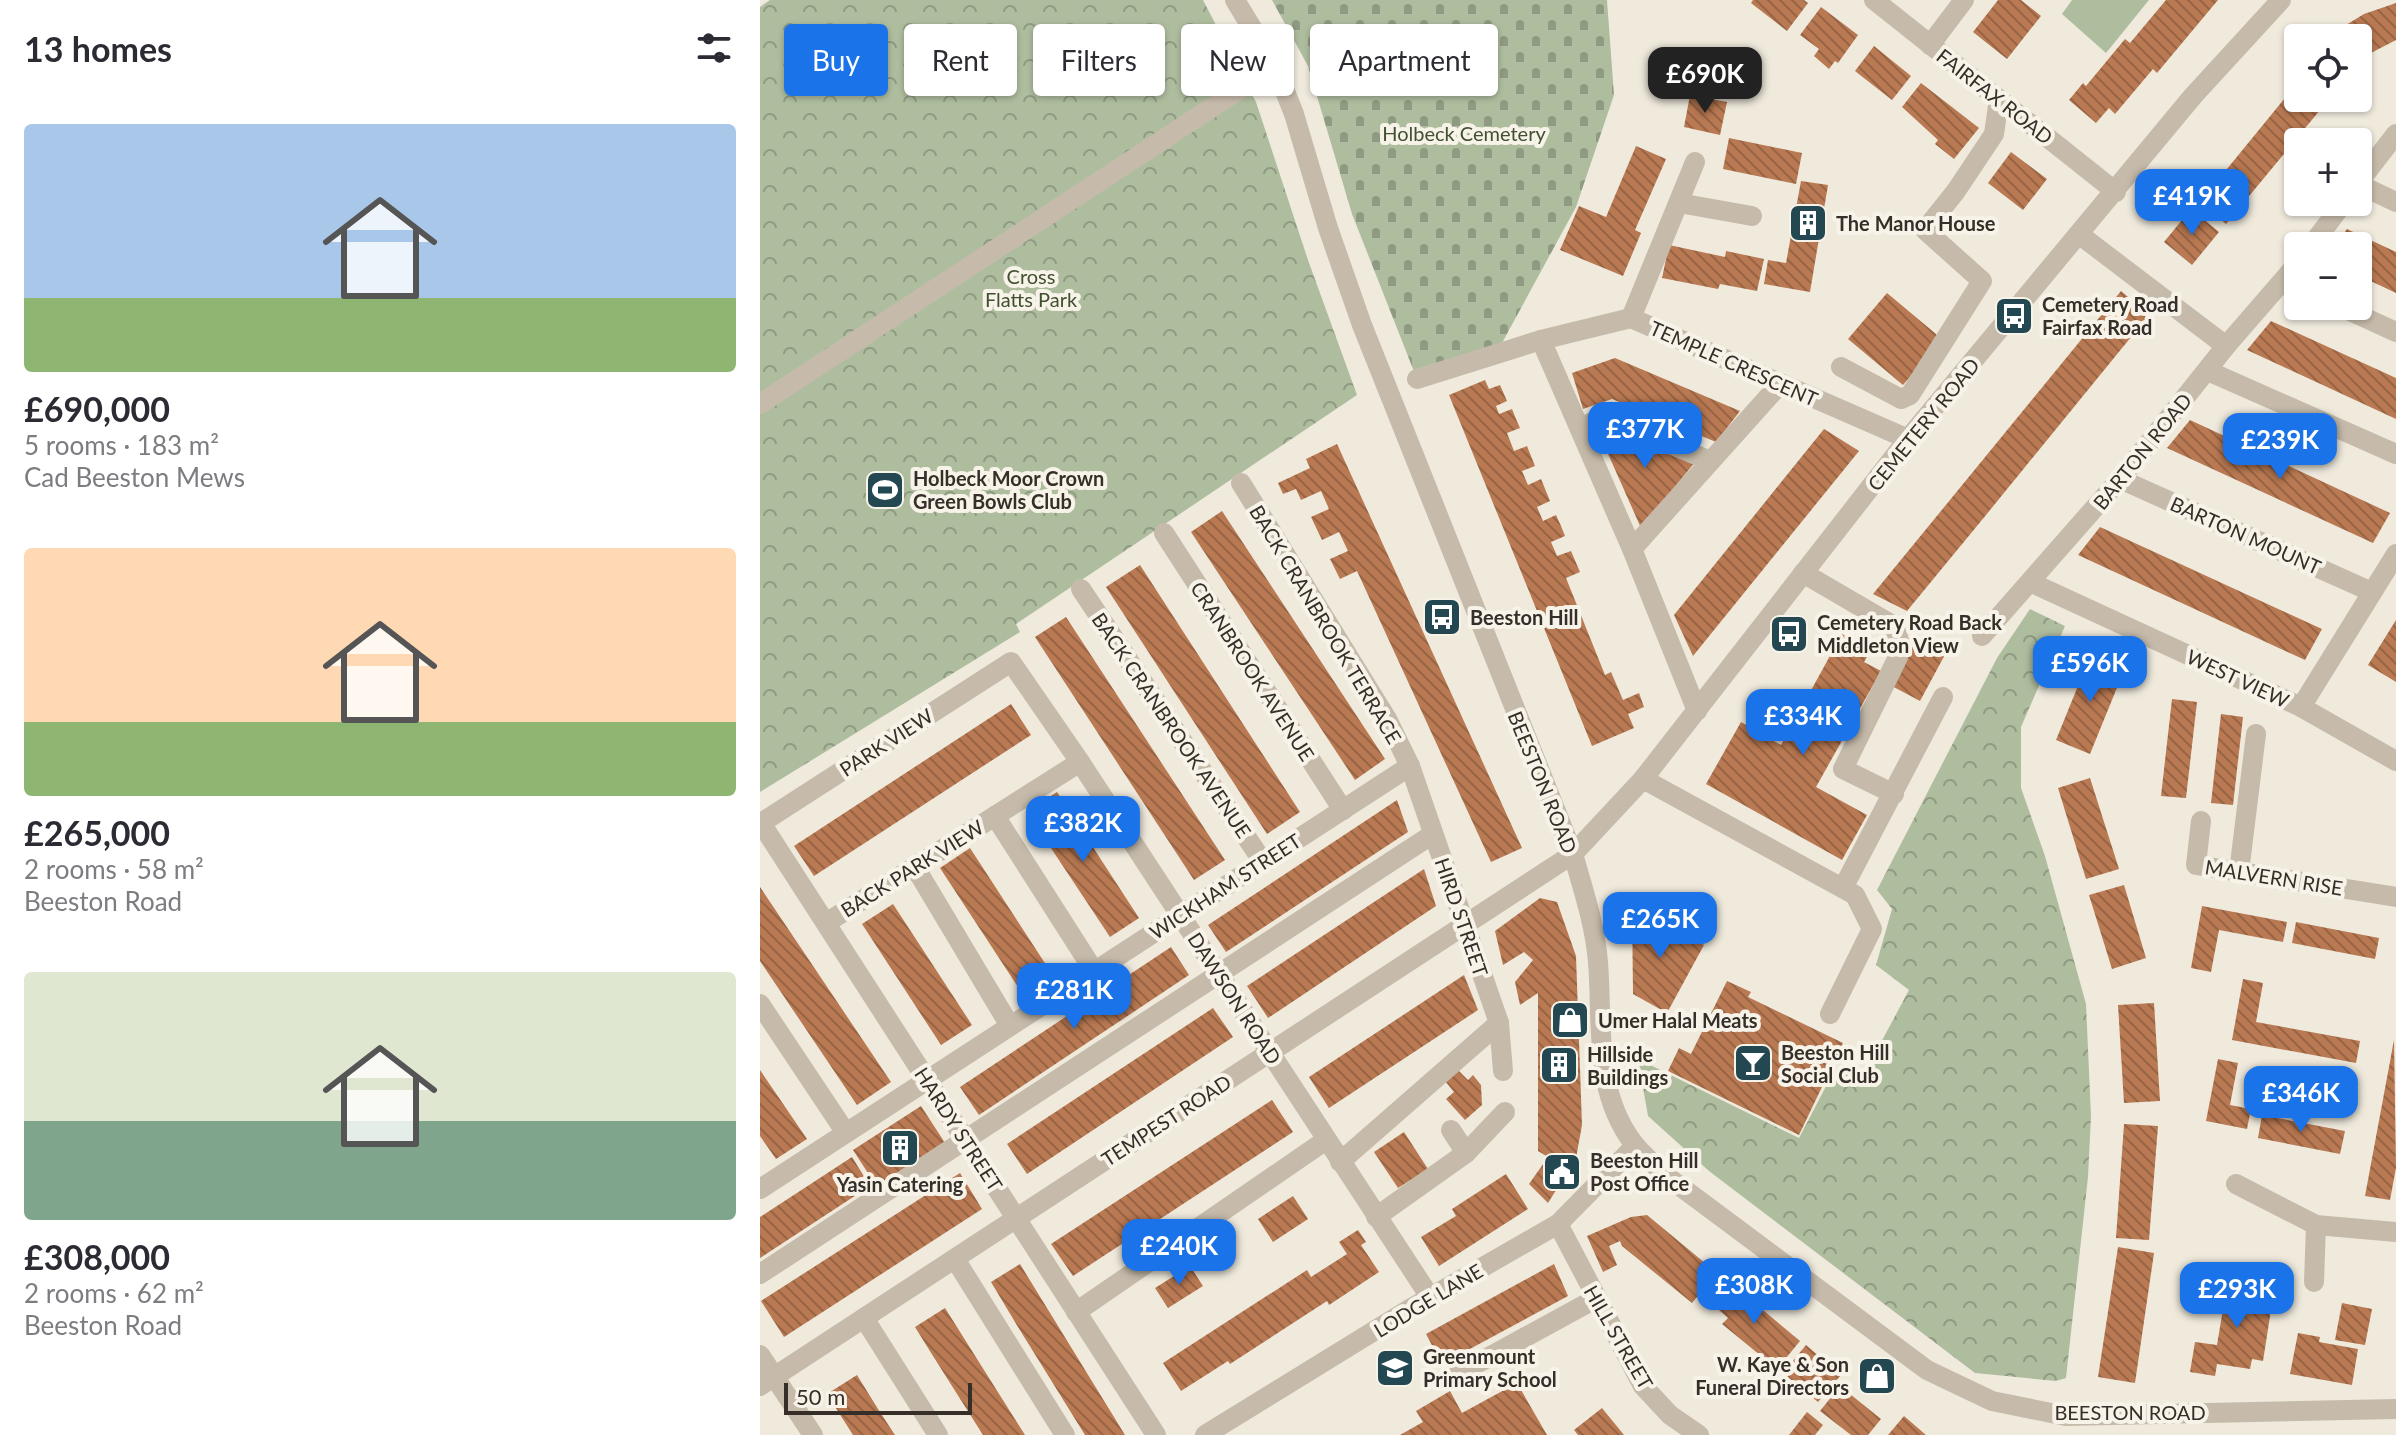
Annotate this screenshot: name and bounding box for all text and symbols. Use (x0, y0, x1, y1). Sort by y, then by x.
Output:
chip: Buy (784, 24, 888, 96)
chip: Rent (904, 24, 1017, 96)
chip: Filters (1033, 24, 1165, 96)
chip: New (1181, 24, 1294, 96)
chip: Apartment (1310, 24, 1498, 96)
map controls (2284, 24, 2372, 320)
button: locate (2284, 24, 2372, 112)
icon: filters (692, 26, 736, 70)
text: 13 homes (24, 28, 172, 69)
street label: FAIRFAX ROAD (1932, 43, 2058, 149)
pin: £690K (1649, 47, 1761, 115)
text: £690K (1666, 57, 1744, 89)
park label: Holbeck Cemetery (1382, 121, 1546, 145)
button: + (2284, 128, 2372, 216)
pin: £419K (2136, 169, 2248, 237)
icon: home (308, 176, 452, 320)
text: £419K (2153, 179, 2231, 211)
building icon: The Manor House (1787, 202, 1829, 244)
place label: The Manor House (1836, 211, 1996, 235)
button: − (2284, 232, 2372, 320)
park label: Cross Flatts Park (985, 264, 1078, 311)
place label: Cemetery Road Fairfax Road (2042, 292, 2179, 339)
bus stop icon: Cemetery Road Fairfax Road (1993, 295, 2035, 337)
street label: TEMPLE CRESCENT (1646, 315, 1822, 411)
street label: CEMETERY ROAD (1862, 353, 1984, 495)
text: £690,000 (24, 388, 170, 429)
street label: BARTON ROAD (2088, 388, 2196, 514)
pin: £377K (1589, 402, 1701, 470)
text: £377K (1606, 412, 1684, 444)
pin: £239K (2224, 413, 2336, 481)
text: £239K (2241, 423, 2319, 455)
text: 5 rooms · 183 m² (24, 429, 219, 461)
text: Cad Beeston Mews (24, 461, 245, 493)
place label: Holbeck Moor Crown Green Bowls Club (913, 466, 1104, 513)
sports icon: Holbeck Moor Crown Green Bowls Club (864, 469, 906, 511)
street label: BARTON MOUNT (2167, 491, 2325, 579)
street label: BACK CRANBROOK TERRACE (1245, 500, 1407, 748)
street label: CRANBROOK AVENUE (1186, 577, 1320, 765)
bus stop icon: Beeston Hill (1421, 596, 1463, 638)
icon: home (308, 600, 452, 744)
place label: Beeston Hill (1470, 605, 1578, 629)
street label: BACK CRANBROOK AVENUE (1088, 608, 1256, 842)
place label: Cemetery Road Back Middleton View (1817, 610, 2002, 657)
bus stop icon: Cemetery Road Back Middleton View (1768, 613, 1810, 655)
pin: £596K (2034, 636, 2146, 704)
street label: WEST VIEW (2183, 644, 2293, 712)
text: £596K (2051, 646, 2129, 678)
pin: £334K (1747, 689, 1859, 757)
text: £334K (1764, 699, 1842, 731)
street label: PARK VIEW (835, 703, 937, 781)
street label: BEESTON ROAD (1504, 707, 1582, 857)
pin: £382K (1027, 796, 1139, 864)
text: £382K (1044, 806, 1122, 838)
text: £265,000 (24, 812, 170, 853)
street label: BACK PARK VIEW (836, 814, 988, 922)
street label: WICKHAM STREET (1145, 828, 1305, 944)
text: 2 rooms · 58 m² (24, 853, 204, 885)
street label: MALVERN RISE (2203, 854, 2345, 900)
street label: HIRD STREET (1430, 855, 1494, 980)
text: Beeston Road (24, 885, 182, 917)
pin: £265K (1604, 892, 1716, 960)
text: £265K (1621, 902, 1699, 934)
street label: DAWSON ROAD (1184, 928, 1286, 1068)
pin: £281K (1018, 963, 1130, 1031)
text: £281K (1035, 973, 1113, 1005)
shop icon: Umer Halal Meats (1549, 999, 1591, 1041)
place label: Umer Halal Meats (1598, 1008, 1758, 1032)
icon: home (308, 1024, 452, 1168)
place label: Beeston Hill Social Club (1781, 1040, 1889, 1087)
place label: Hillside Buildings (1587, 1042, 1669, 1089)
bar icon: Beeston Hill Social Club (1732, 1042, 1774, 1084)
building icon: Hillside Buildings (1538, 1044, 1580, 1086)
street label: HARDY STREET (910, 1063, 1008, 1196)
pin: £346K (2245, 1066, 2357, 1134)
street label: TEMPEST ROAD (1097, 1069, 1235, 1171)
text: £346K (2262, 1076, 2340, 1108)
building icon: Yasin Catering (879, 1127, 921, 1169)
place label: Beeston Hill Post Office (1590, 1148, 1698, 1195)
public building icon: Beeston Hill Post Office (1541, 1151, 1583, 1193)
place label: Yasin Catering (836, 1172, 964, 1196)
pin: £240K (1123, 1219, 1235, 1287)
text: £240K (1140, 1229, 1218, 1261)
text: £308,000 (24, 1236, 170, 1277)
street label: LODGE LANE (1369, 1258, 1487, 1342)
pin: £308K (1698, 1258, 1810, 1326)
pin: £293K (2181, 1262, 2293, 1330)
text: £308K (1715, 1268, 1793, 1300)
text: £293K (2198, 1272, 2276, 1304)
text: 2 rooms · 62 m² (24, 1277, 204, 1309)
street label: HILL STREET (1580, 1281, 1658, 1393)
text: Beeston Road (24, 1309, 182, 1341)
place label: Greenmount Primary School (1423, 1344, 1557, 1391)
school or university icon: Greenmount Primary School (1374, 1347, 1416, 1389)
place label: W. Kaye & Son Funeral Directors (1695, 1352, 1849, 1399)
shop icon: W. Kaye & Son Funeral Directors (1856, 1355, 1898, 1397)
scale bar (784, 1379, 972, 1415)
text: 50 m (796, 1383, 845, 1410)
street label: BEESTON ROAD (2054, 1400, 2206, 1424)

